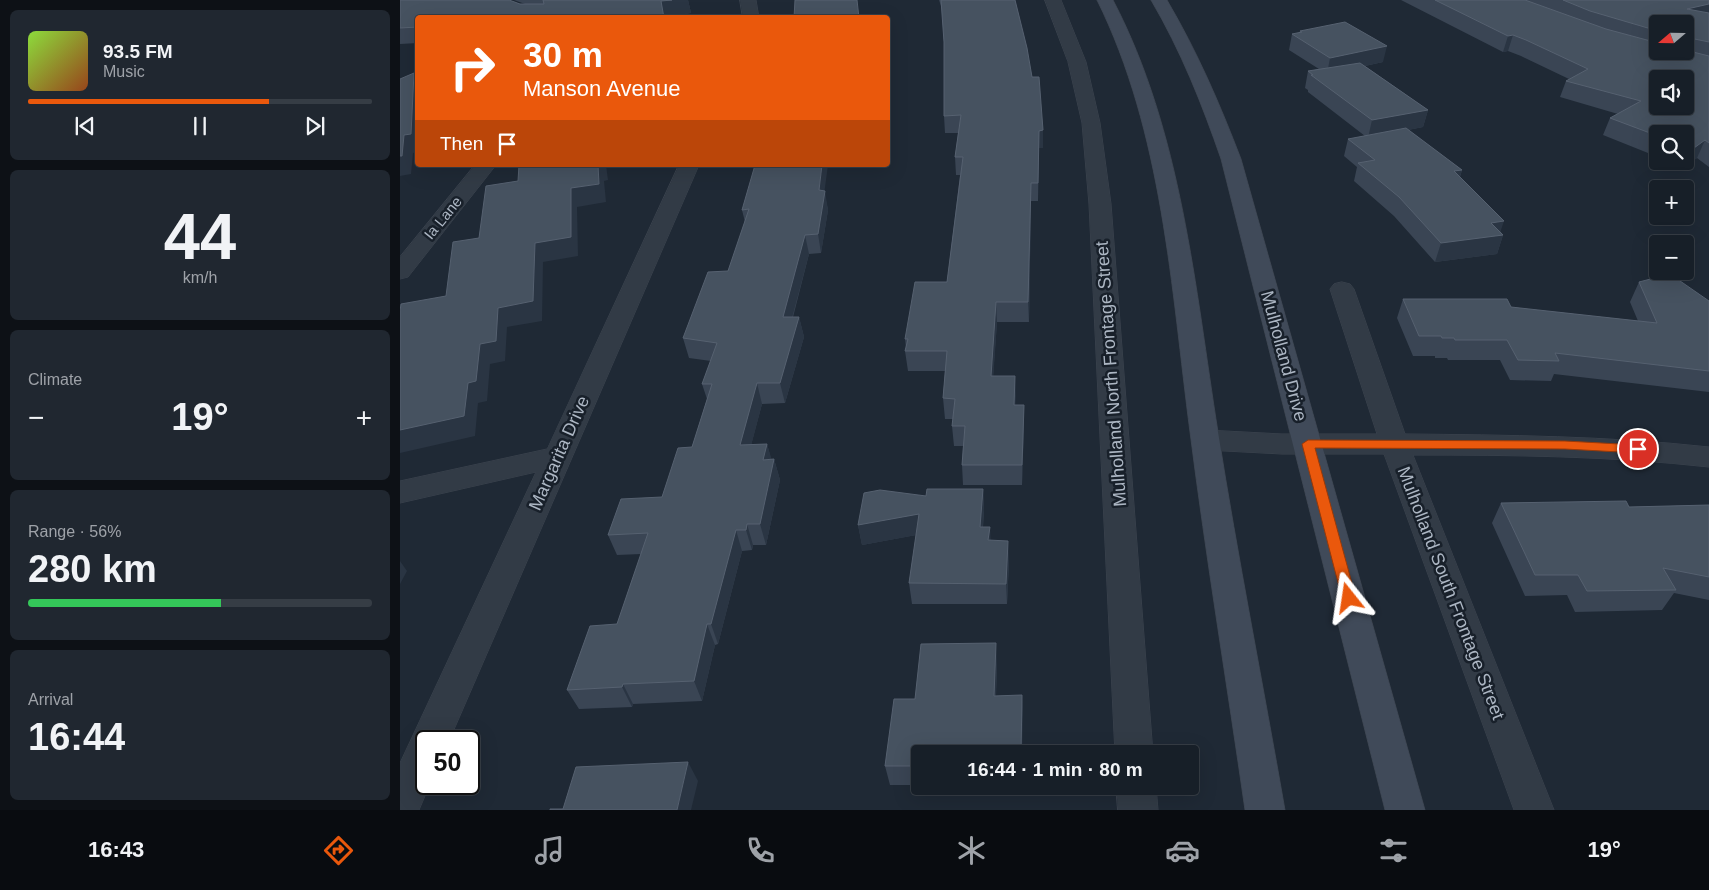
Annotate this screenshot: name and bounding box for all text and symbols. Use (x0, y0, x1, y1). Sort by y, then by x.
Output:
north arrow (1649, 15, 1694, 60)
map controls (1649, 15, 1694, 280)
icon: right (440, 35, 505, 100)
text: 30 m (523, 35, 603, 74)
text: 93.5 FM (103, 41, 173, 62)
text: Music (103, 63, 145, 80)
button: sound (1649, 70, 1694, 115)
text: Manson Avenue (523, 76, 680, 101)
icon: previous (71, 112, 99, 140)
icon: pause (186, 112, 214, 140)
icon: next (301, 112, 329, 140)
button: search (1649, 125, 1694, 170)
icon: arrive (493, 130, 521, 158)
text: Then (440, 133, 483, 154)
button: + (1649, 180, 1694, 225)
street label: Ia Lane (420, 193, 465, 242)
text: 44 (164, 200, 236, 273)
button: − (1649, 235, 1694, 280)
street label: Mulholland North Frontage Street (1092, 241, 1130, 507)
text: km/h (183, 269, 217, 286)
street label: Mulholland Drive (1257, 289, 1311, 423)
text: Climate (28, 371, 82, 388)
street label: Margarita Drive (525, 393, 593, 513)
text: 19° (171, 396, 229, 438)
text: − (28, 402, 44, 433)
text: + (356, 402, 372, 433)
pin (1617, 428, 1659, 470)
icon: arrive (1624, 435, 1652, 463)
street label: Mulholland South Frontage Street (1393, 464, 1509, 722)
text: Range · 56% (28, 523, 121, 540)
text: 280 km (28, 548, 157, 590)
position arrow (1322, 571, 1374, 623)
text: Arrival (28, 691, 73, 708)
text: 16:44 (28, 716, 125, 758)
speed limit sign: 50 (415, 730, 480, 795)
text: 16:44 · 1 min · 80 m (967, 759, 1143, 780)
icon: directions (321, 833, 356, 868)
icon: music (532, 833, 567, 868)
icon: phone (743, 833, 778, 868)
icon: climate (954, 833, 989, 868)
icon: car (1165, 833, 1200, 868)
icon: filters (1376, 833, 1411, 868)
text: 16:43 (88, 837, 144, 862)
text: 19° (1588, 837, 1621, 862)

